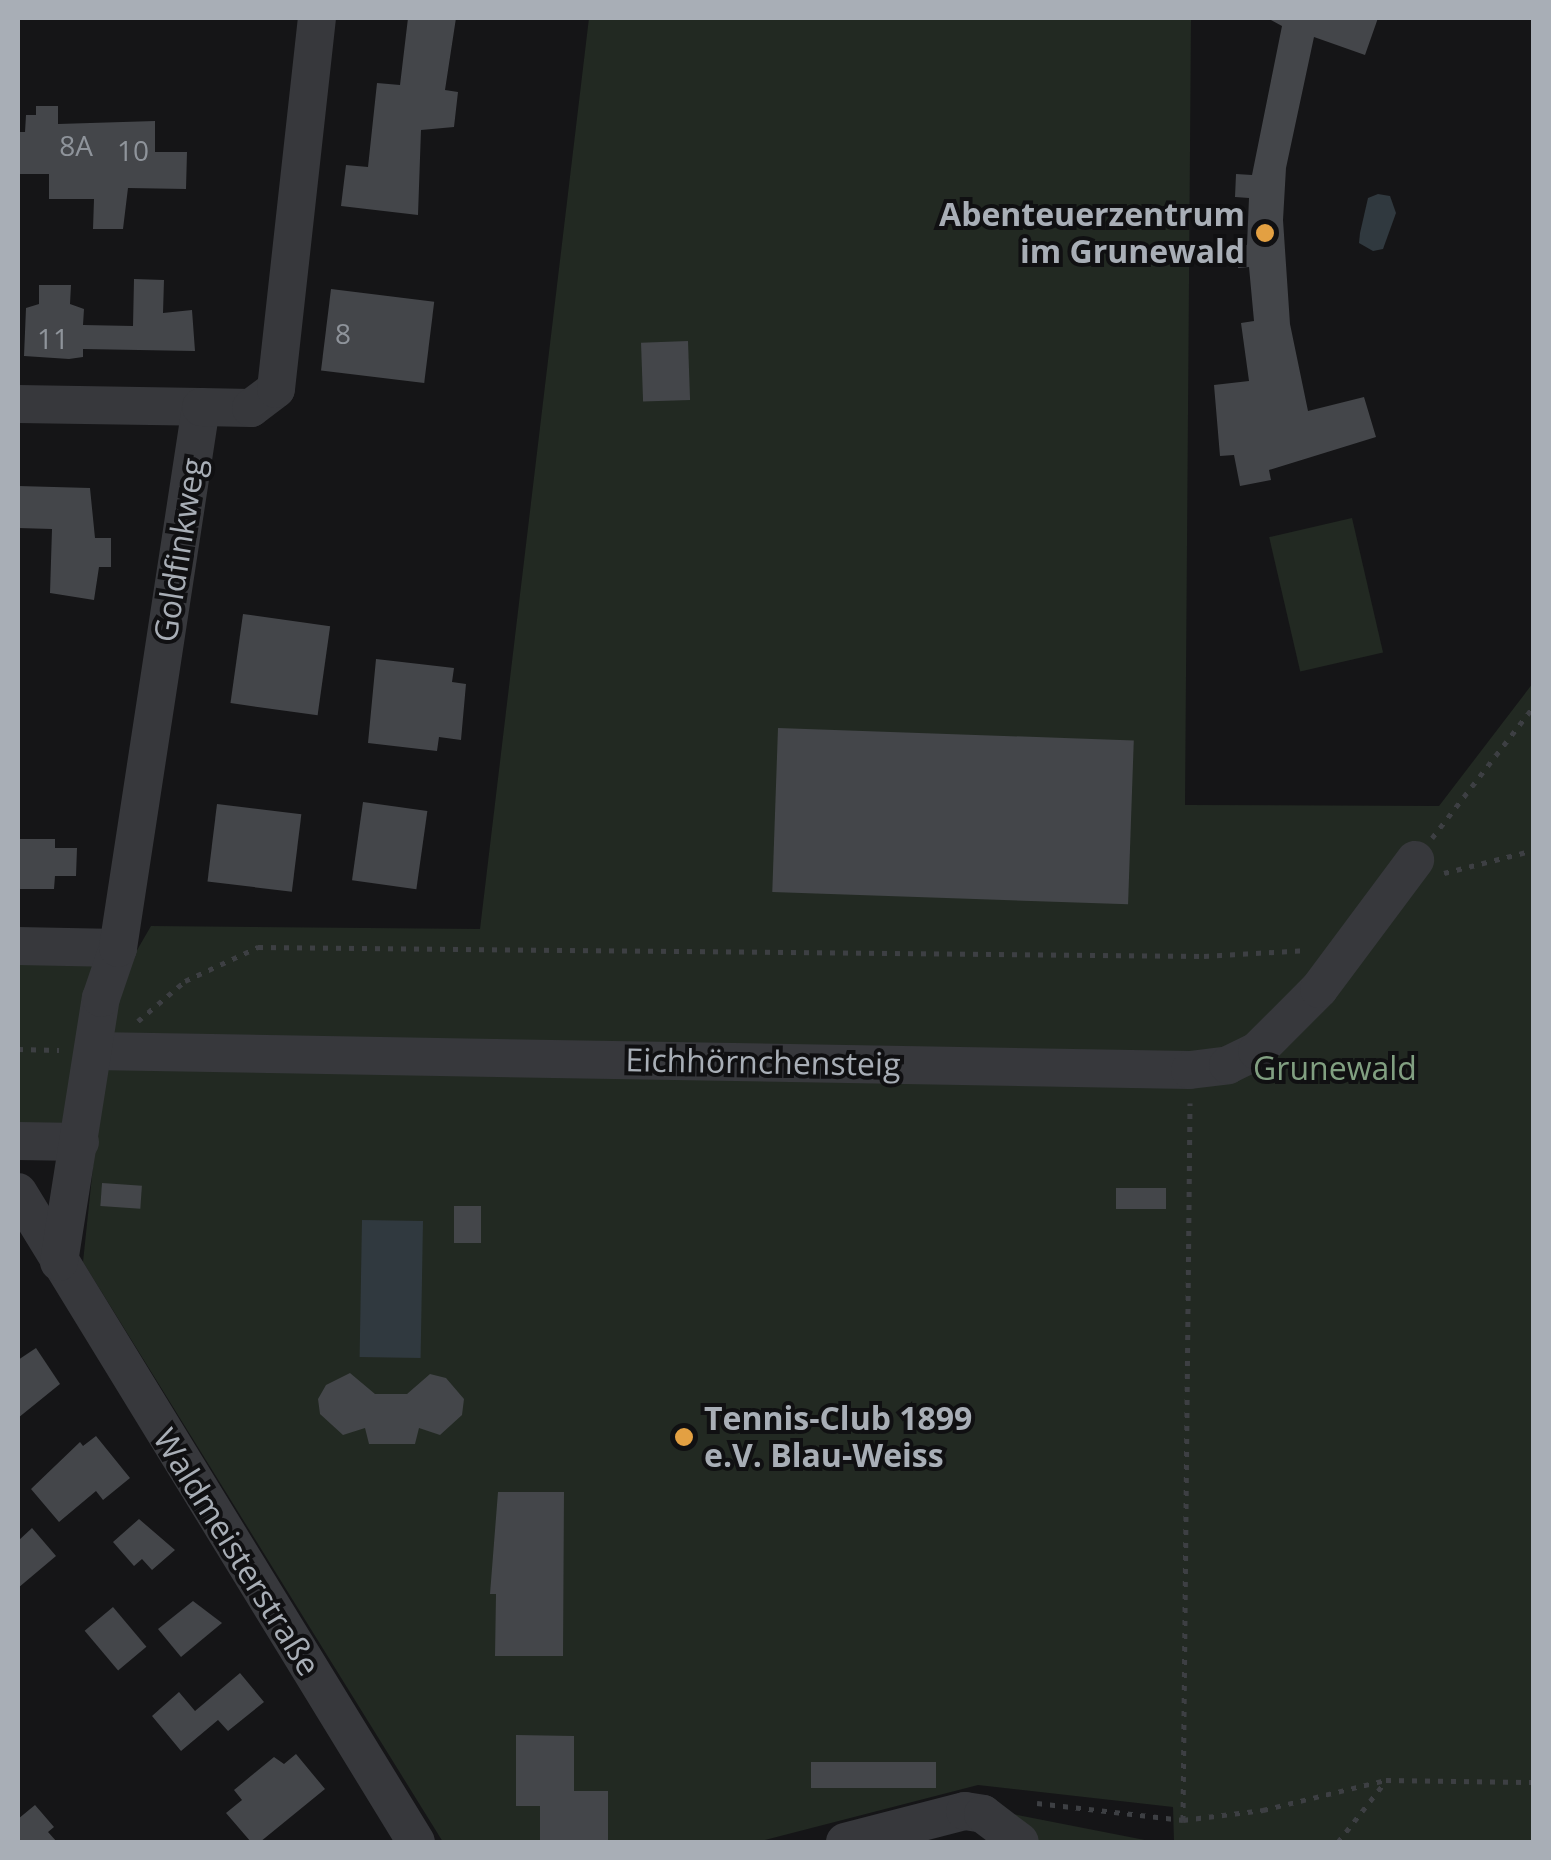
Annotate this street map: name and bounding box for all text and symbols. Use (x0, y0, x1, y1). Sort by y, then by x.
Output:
house number: 8A (59, 128, 93, 162)
house number: 10 (117, 133, 149, 167)
place label: Abenteuerzentrum im Grunewald (939, 196, 1245, 271)
marker: Abenteuerzentrum im Grunewald (1254, 222, 1276, 244)
house number: 8 (335, 316, 351, 350)
house number: 11 (37, 321, 69, 355)
street label: Goldfinkweg (146, 455, 212, 645)
street label: Eichhörnchensteig (625, 1040, 901, 1084)
park label: Grunewald (1253, 1049, 1417, 1087)
place label: Tennis-Club 1899 e.V. Blau-Weiss (704, 1400, 972, 1475)
street label: Waldmeisterstraße (146, 1422, 328, 1682)
marker: Tennis-Club 1899 e.V. Blau-Weiss (673, 1426, 695, 1448)

